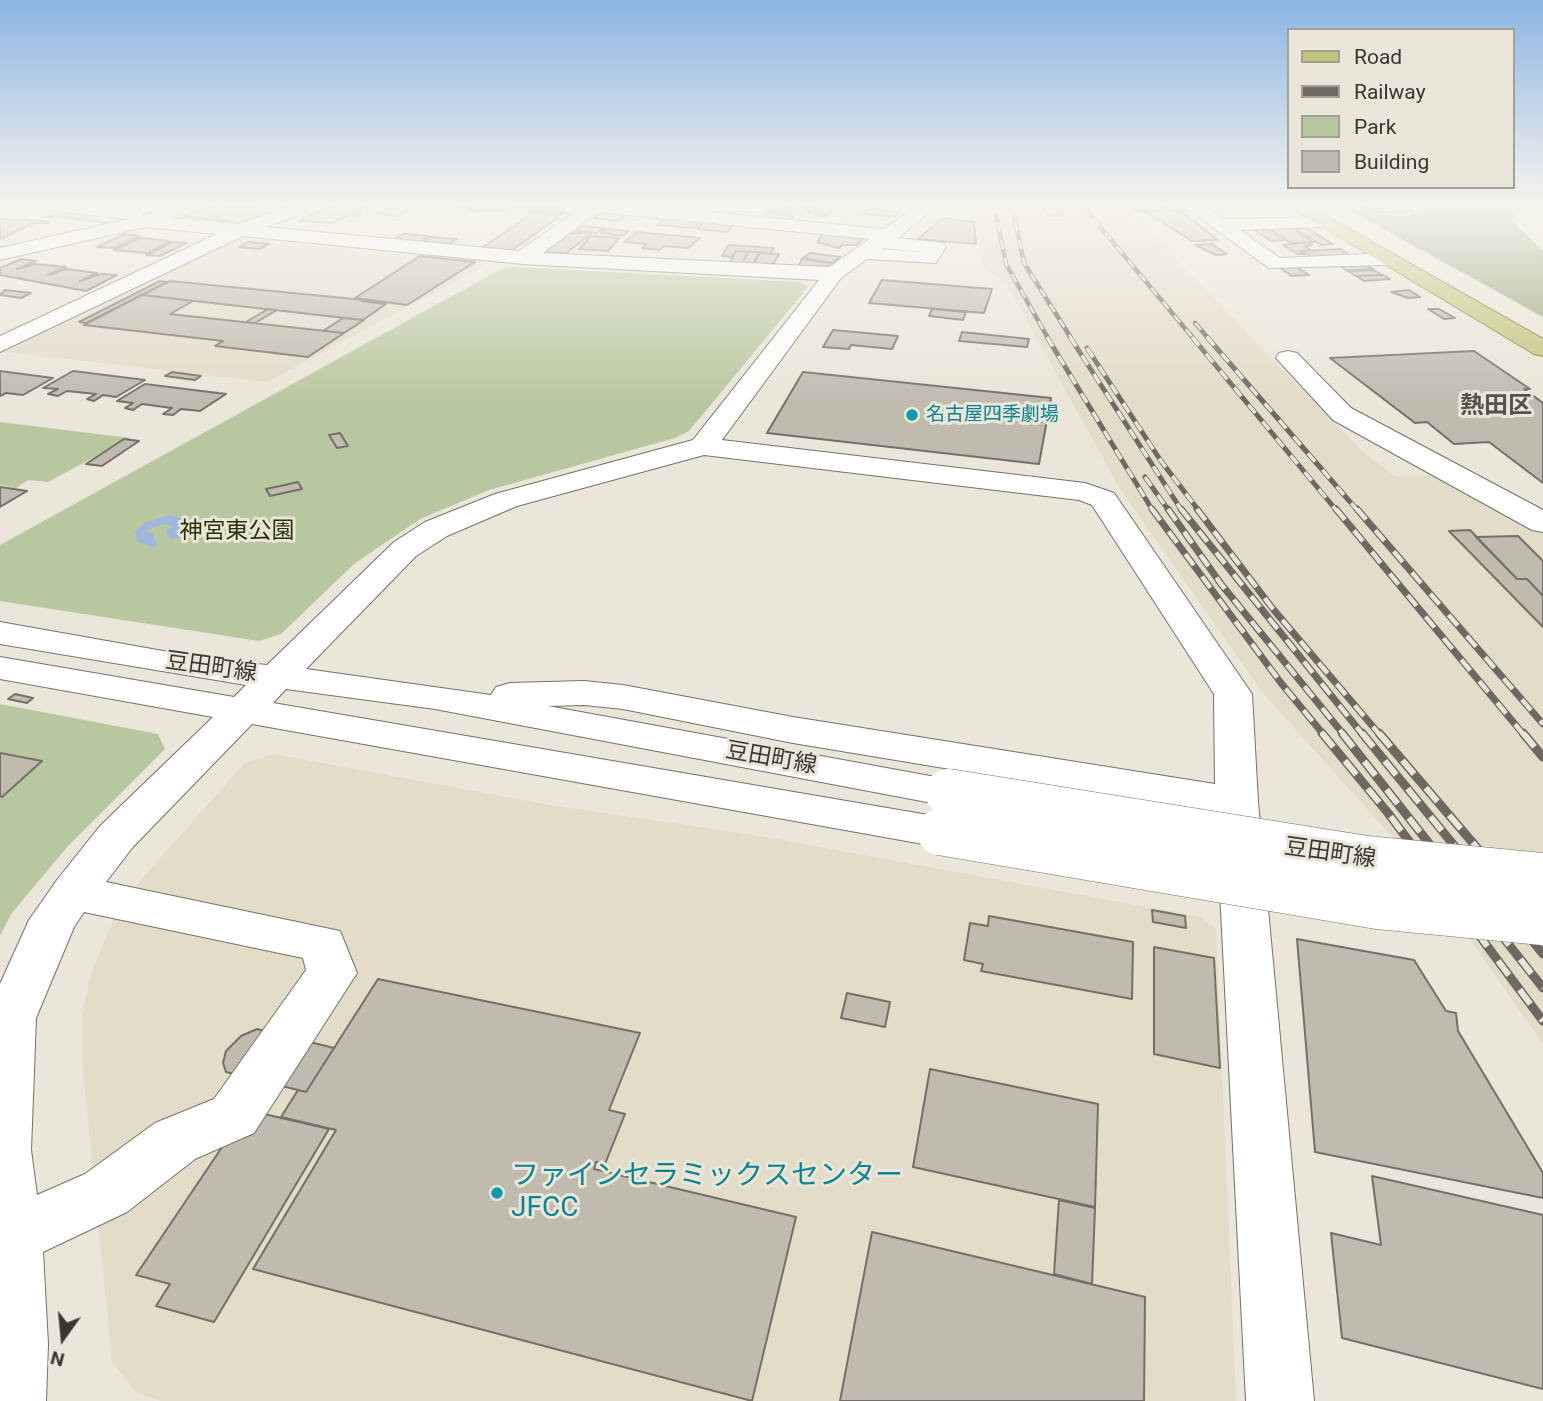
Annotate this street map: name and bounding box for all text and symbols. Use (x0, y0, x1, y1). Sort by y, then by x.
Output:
legend (1288, 28, 1515, 189)
text: Road (1354, 45, 1402, 69)
text: Railway (1354, 80, 1426, 104)
text: Park (1354, 115, 1396, 139)
text: Building (1354, 150, 1429, 174)
district label: 熱田区 (1460, 393, 1532, 421)
place label: 名古屋四季劇場 (926, 404, 1059, 426)
marker: 名古屋四季劇場 (904, 407, 920, 423)
park label: 神宮東公園 (180, 518, 294, 546)
street label: 豆田町線 (164, 648, 258, 688)
street label: 豆田町線 (723, 737, 819, 781)
street label: 豆田町線 (1283, 834, 1377, 874)
place label: ファインセラミックスセンター JFCC (511, 1160, 903, 1226)
marker: ファインセラミックスセンター JFCC (489, 1185, 505, 1201)
north arrow (28, 1303, 98, 1373)
text: N (48, 1346, 67, 1372)

